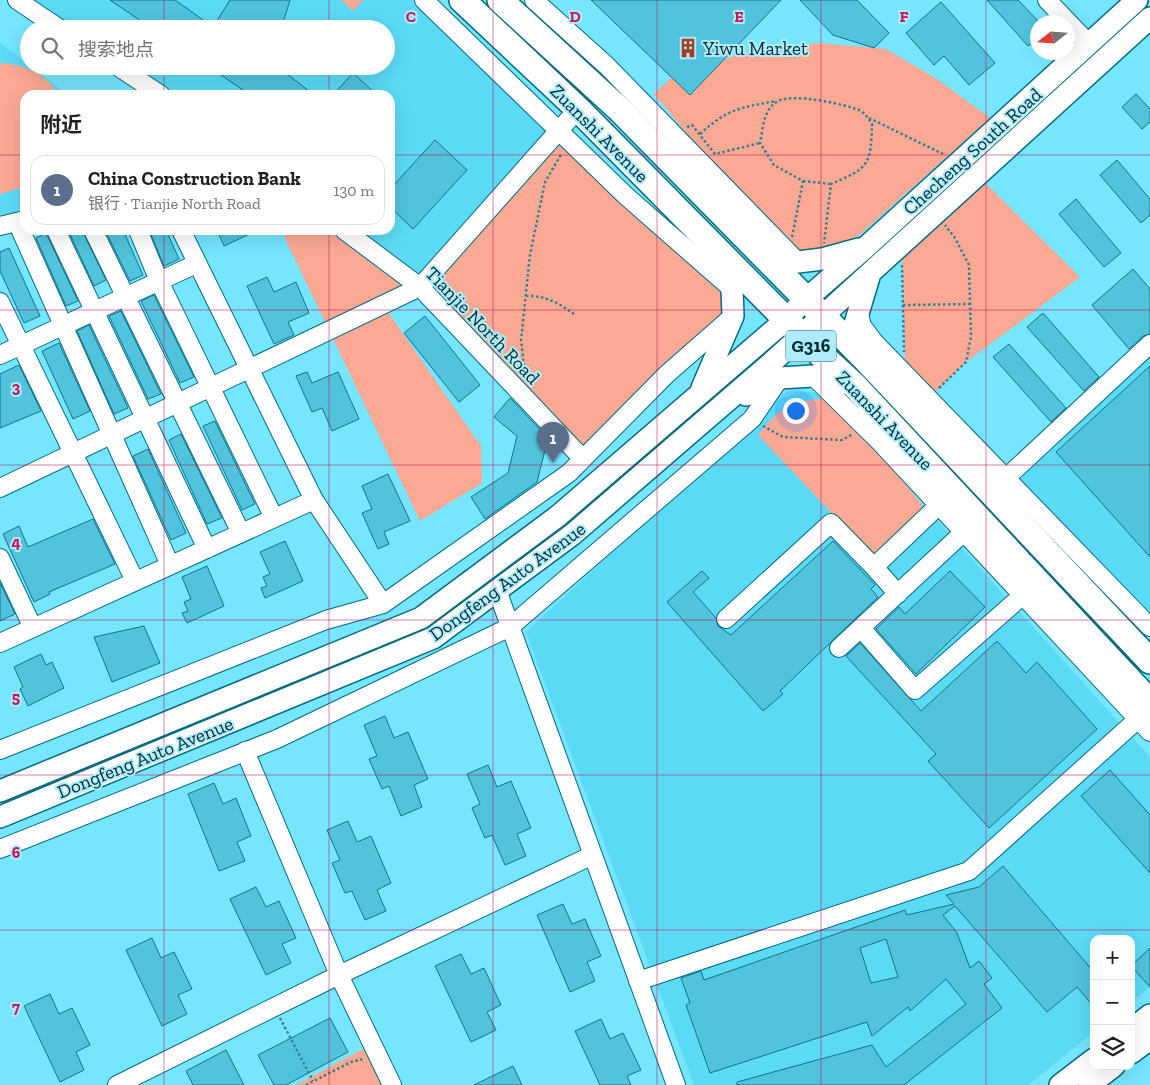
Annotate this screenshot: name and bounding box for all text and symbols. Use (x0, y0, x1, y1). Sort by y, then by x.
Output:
text: C (406, 7, 416, 26)
text: D (569, 7, 581, 26)
text: E (734, 7, 744, 26)
text: F (899, 7, 909, 26)
north arrow (1030, 15, 1075, 60)
search box (20, 20, 395, 75)
icon: search (38, 34, 66, 62)
building icon: Yiwu Market (677, 37, 699, 59)
place label: Yiwu Market (702, 37, 808, 60)
text: 搜索地点 (78, 38, 154, 61)
street label: Zuanshi Avenue (546, 79, 654, 187)
street label: Checheng South Road (898, 83, 1047, 220)
text: 附近 (40, 112, 82, 137)
text: China Construction Bank (88, 167, 301, 190)
text: 1 (54, 181, 60, 200)
text: 130 m (333, 181, 374, 200)
text: 银行 · Tianjie North Road (88, 194, 261, 213)
street label: Tianjie North Road (421, 262, 545, 389)
road number: G316 (786, 331, 836, 362)
street label: Zuanshi Avenue (831, 366, 938, 475)
text: 3 (12, 378, 21, 397)
your location (783, 398, 809, 424)
pin: 1 (537, 422, 569, 463)
street label: Dongfeng Auto Avenue (425, 517, 590, 646)
text: 4 (11, 533, 21, 552)
text: 5 (12, 688, 20, 707)
street label: Dongfeng Auto Avenue (54, 712, 237, 803)
text: 6 (12, 843, 21, 862)
map controls (1090, 935, 1135, 1070)
button: + (1090, 935, 1135, 980)
button: − (1090, 980, 1135, 1025)
text: 7 (12, 998, 20, 1017)
button: layers (1090, 1025, 1135, 1070)

